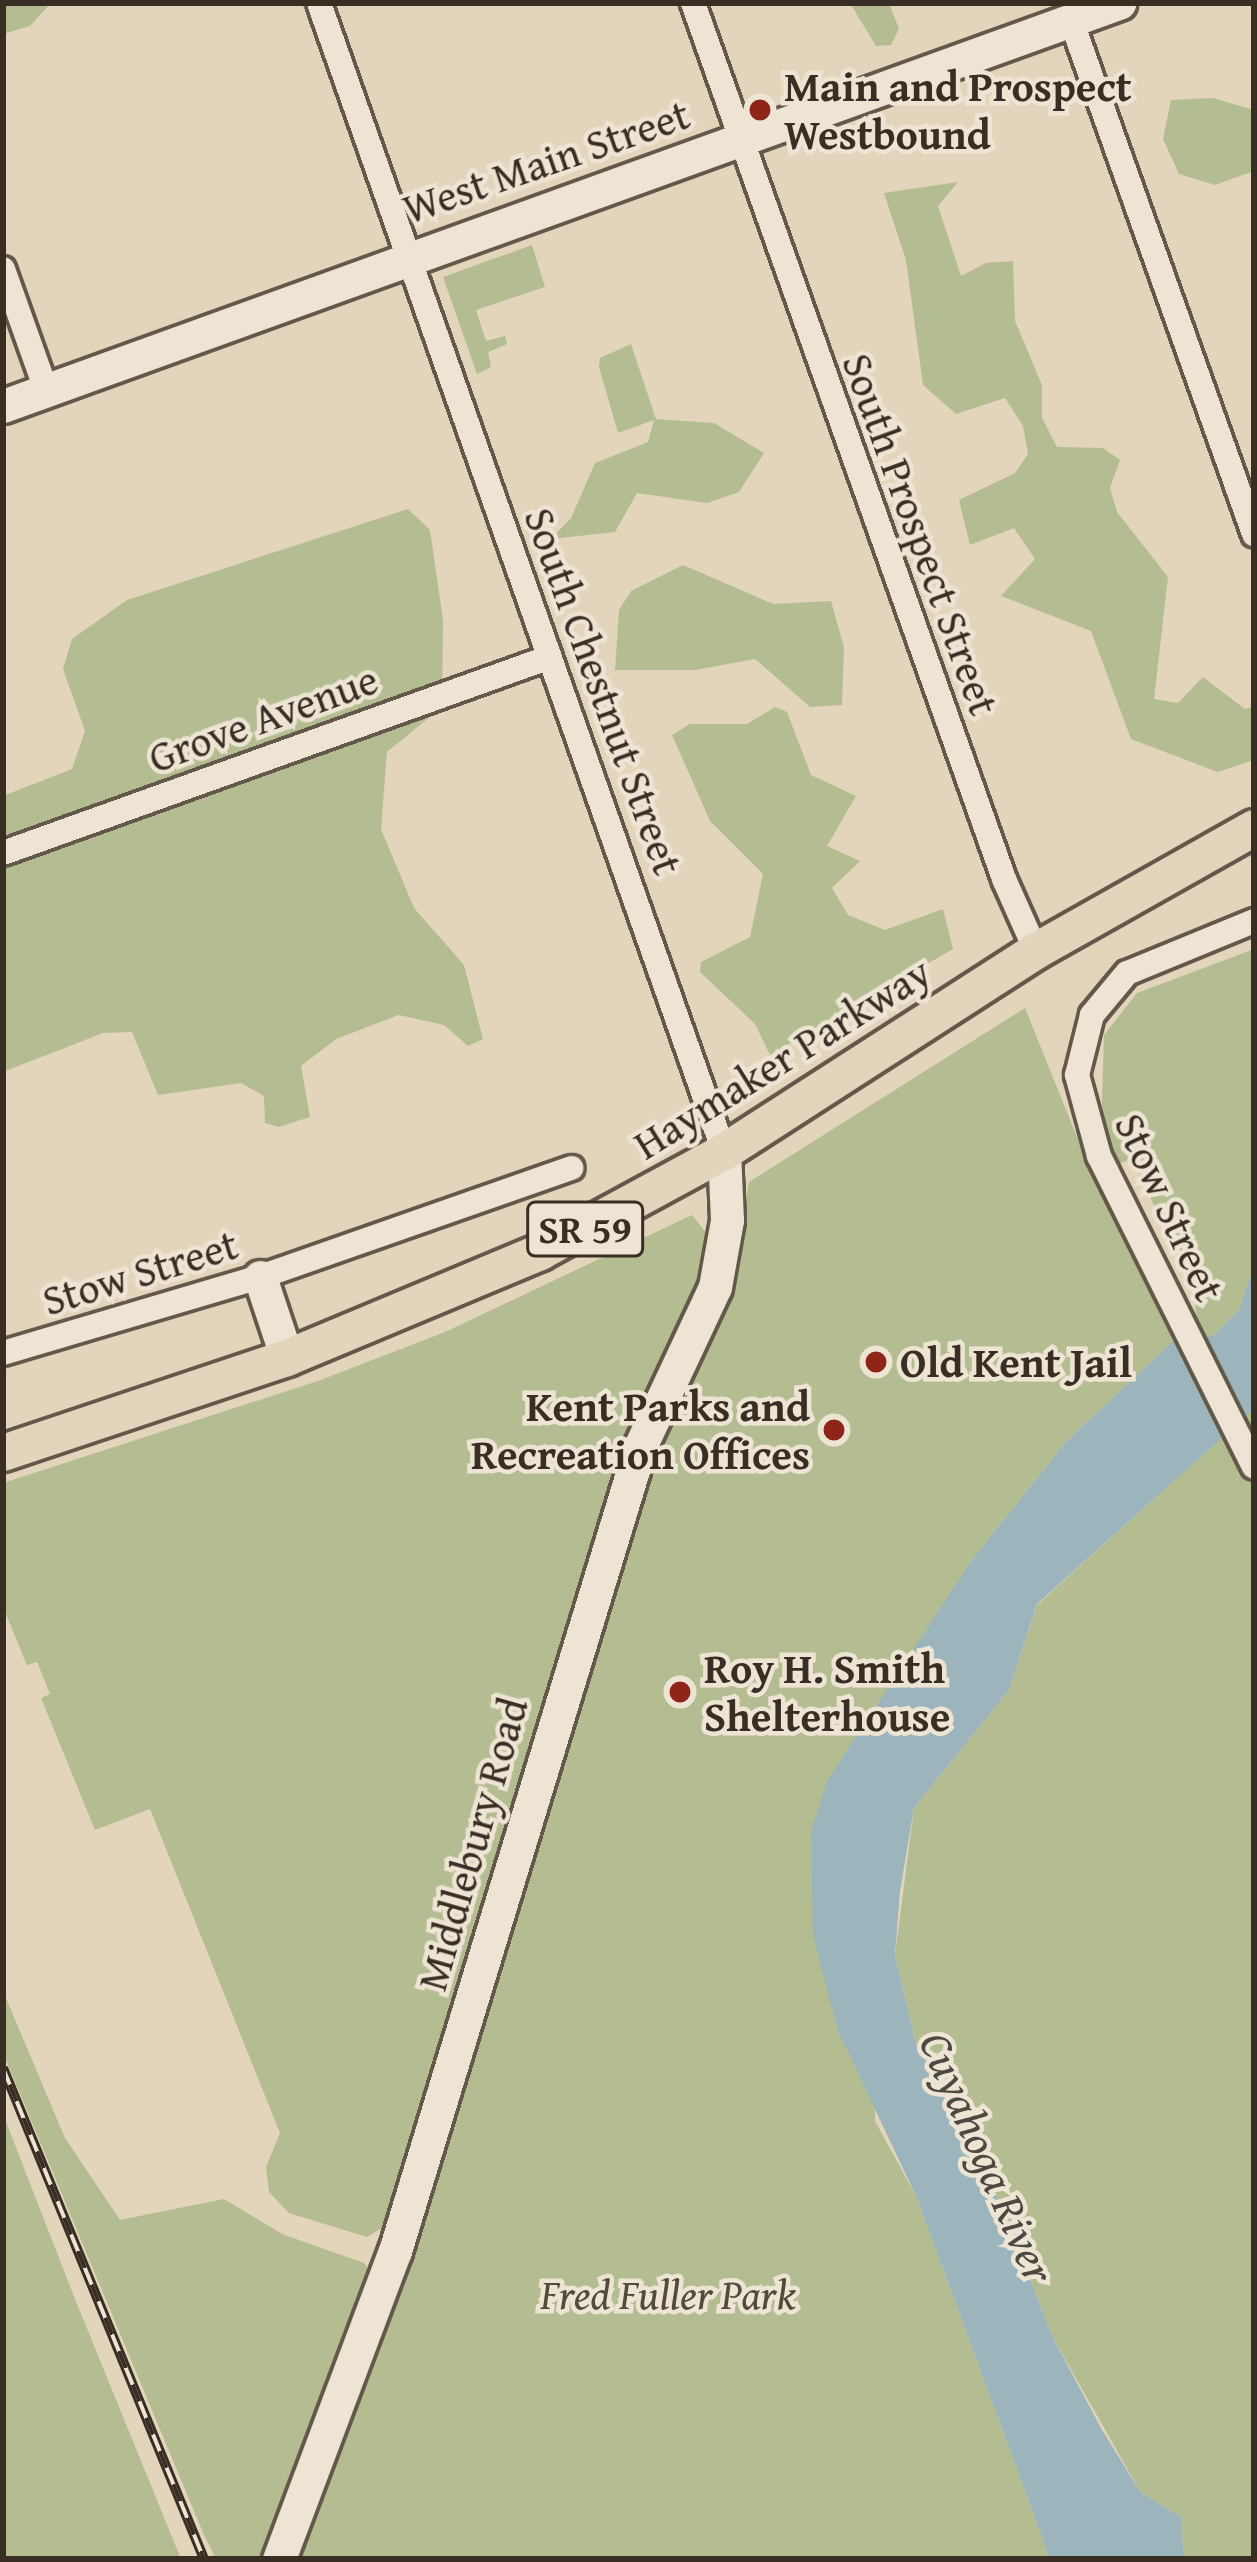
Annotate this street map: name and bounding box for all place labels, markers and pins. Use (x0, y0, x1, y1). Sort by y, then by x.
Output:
place label: Main and Prospect Westbound (784, 61, 1132, 160)
marker: Main and Prospect Westbound (747, 97, 773, 123)
place label: Old Kent Jail (900, 1337, 1132, 1387)
marker: Old Kent Jail (863, 1349, 889, 1375)
place label: Kent Parks and Recreation Offices (471, 1381, 810, 1480)
marker: Kent Parks and Recreation Offices (821, 1417, 847, 1443)
place label: Roy H. Smith Shelterhouse (704, 1643, 950, 1742)
marker: Roy H. Smith Shelterhouse (667, 1679, 693, 1705)

